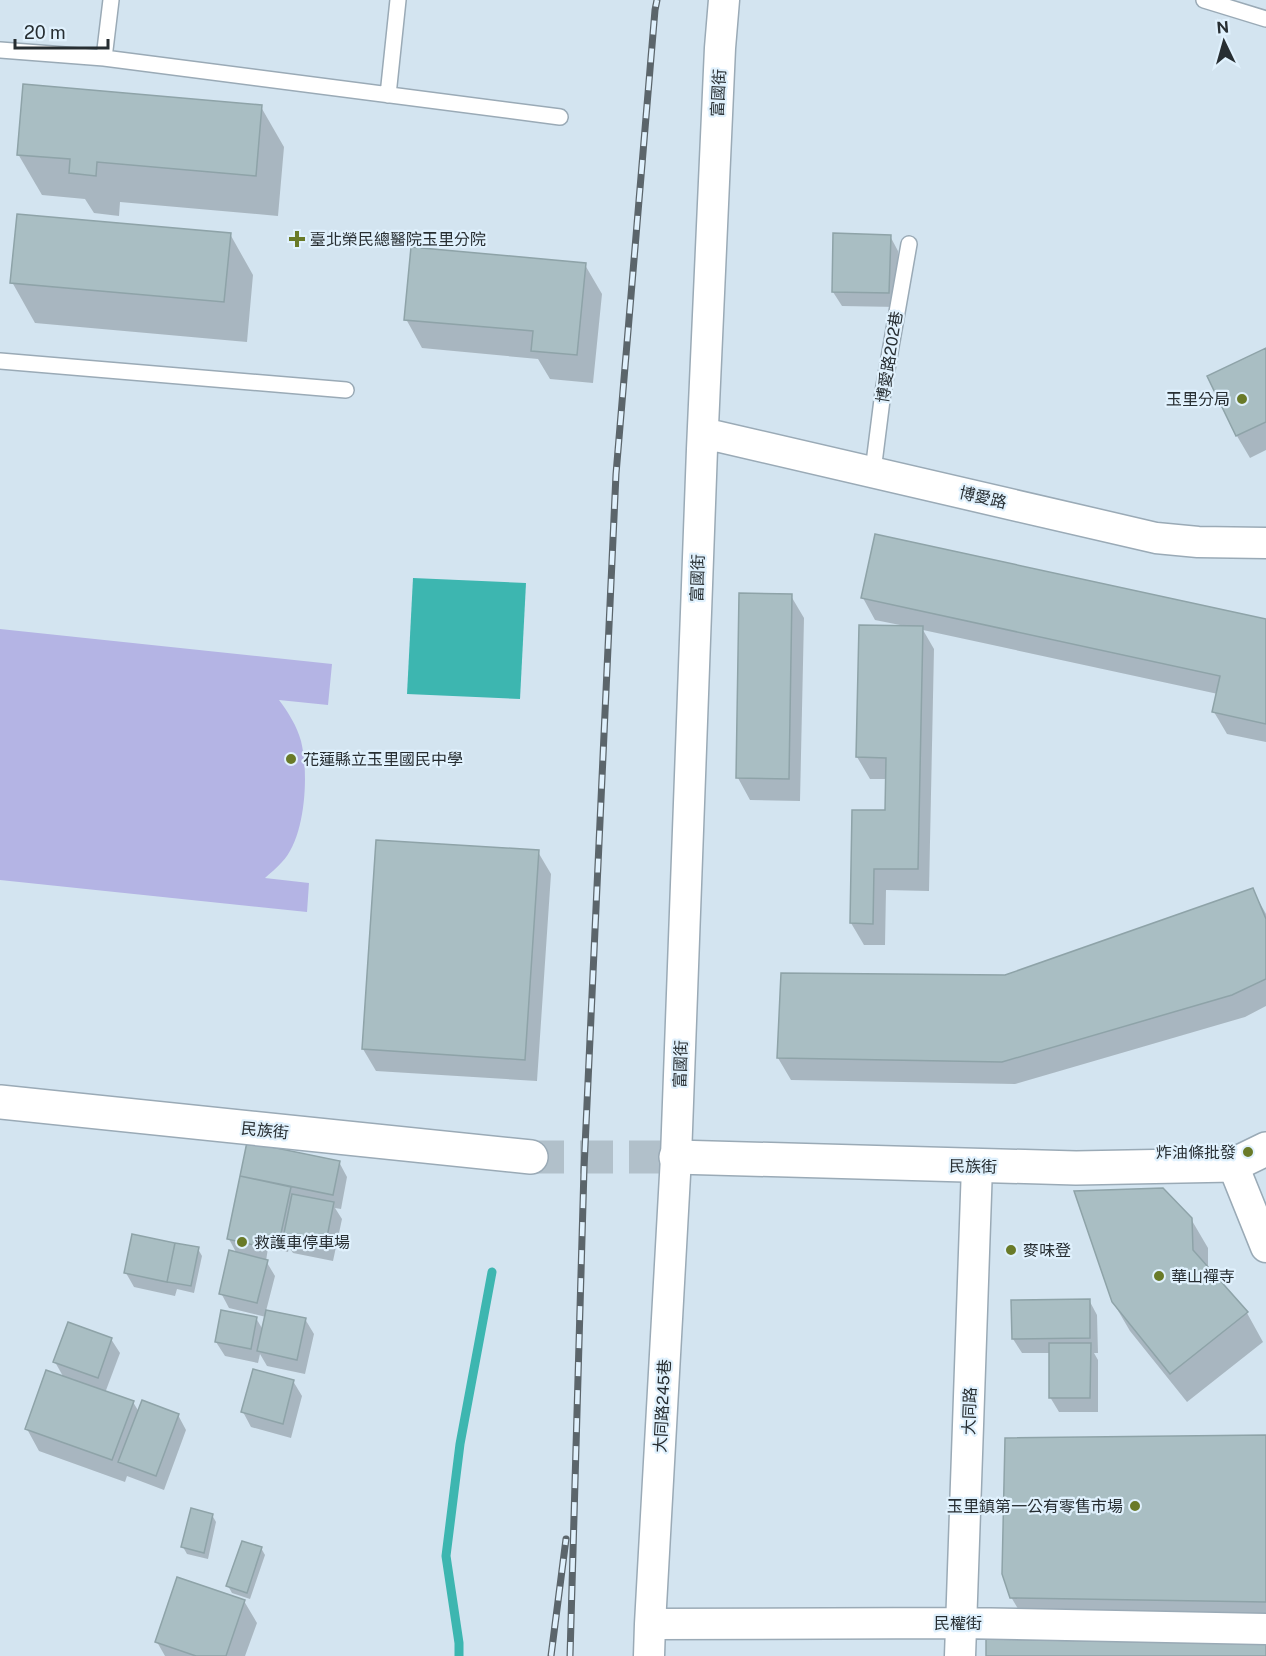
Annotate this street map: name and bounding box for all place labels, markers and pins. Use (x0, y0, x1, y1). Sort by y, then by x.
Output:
marker: 臺北榮民總醫院玉里分院 (288, 230, 306, 248)
place label: 臺北榮民總醫院玉里分院 (310, 230, 486, 249)
place label: 玉里分局 (1166, 390, 1230, 409)
marker: 玉里分局 (1235, 392, 1249, 406)
place label: 花蓮縣立玉里國民中學 (303, 750, 463, 769)
marker: 花蓮縣立玉里國民中學 (284, 752, 298, 766)
place label: 炸油條批發 (1156, 1143, 1236, 1162)
marker: 炸油條批發 (1241, 1145, 1255, 1159)
place label: 救護車停車場 (254, 1233, 350, 1252)
marker: 救護車停車場 (235, 1235, 249, 1249)
place label: 麥味登 (1023, 1241, 1071, 1260)
marker: 麥味登 (1004, 1243, 1018, 1257)
place label: 華山禪寺 (1171, 1267, 1235, 1286)
marker: 華山禪寺 (1152, 1269, 1166, 1283)
place label: 玉里鎮第一公有零售市場 (947, 1497, 1123, 1516)
marker: 玉里鎮第一公有零售市場 (1128, 1499, 1142, 1513)

